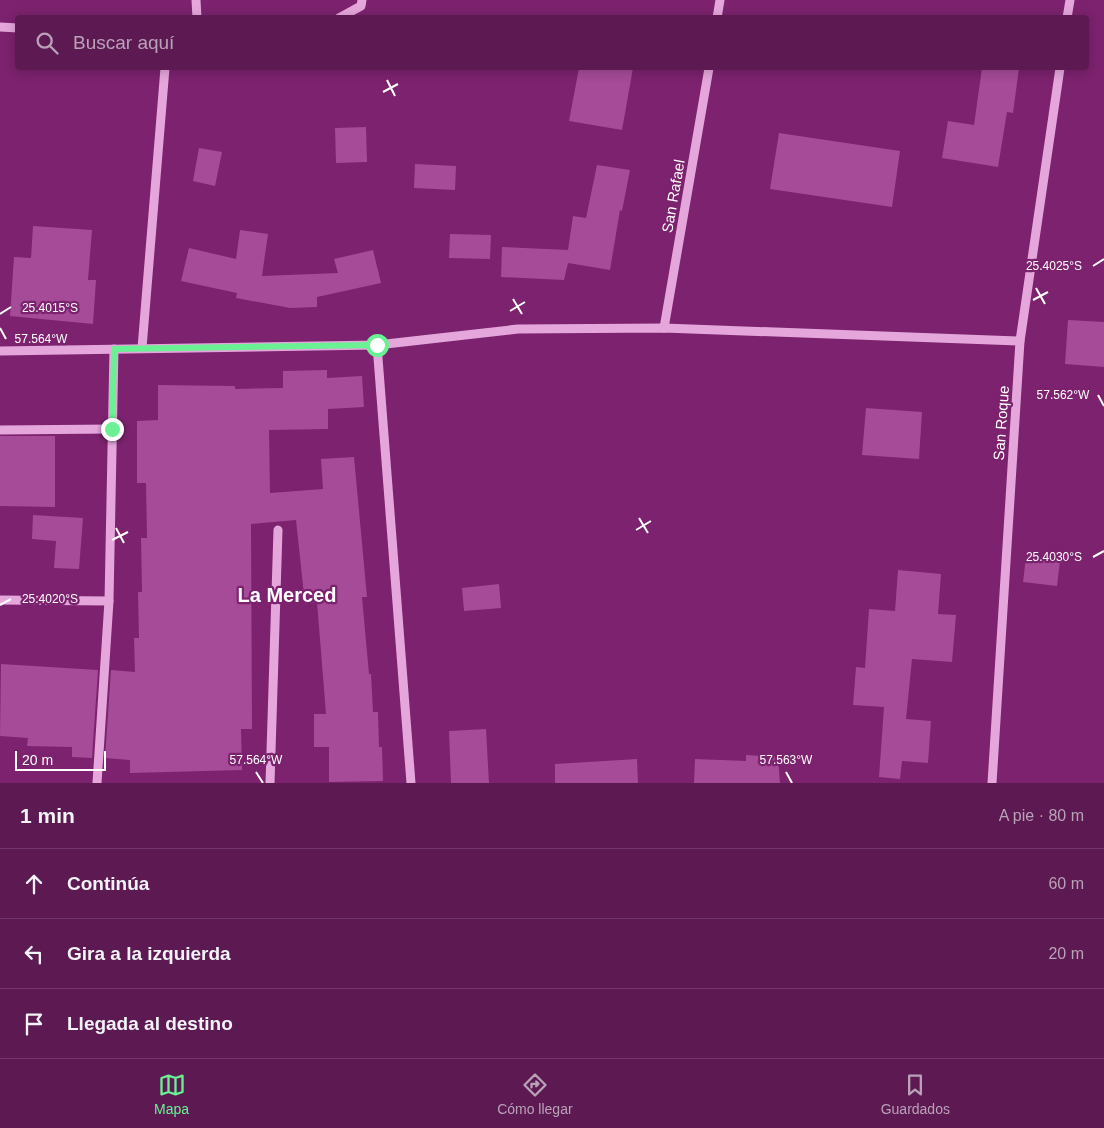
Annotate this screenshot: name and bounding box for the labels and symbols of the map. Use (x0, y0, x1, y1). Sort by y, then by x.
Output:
street label: San Rafael (658, 158, 688, 234)
text: 25.4025°S (1026, 259, 1082, 273)
text: 25.4015°S (22, 301, 78, 315)
text: 57.564°W (15, 332, 68, 346)
route start (366, 334, 389, 357)
street label: San Roque (990, 385, 1012, 461)
text: 57.562°W (1037, 388, 1090, 402)
route end (101, 418, 124, 441)
text: 25.4030°S (1026, 550, 1082, 564)
district label: La Merced (238, 584, 336, 606)
text: 25.4020°S (22, 592, 78, 606)
scale bar (15, 748, 106, 771)
text: 57.564°W (230, 753, 283, 767)
text: 57.563°W (760, 753, 813, 767)

